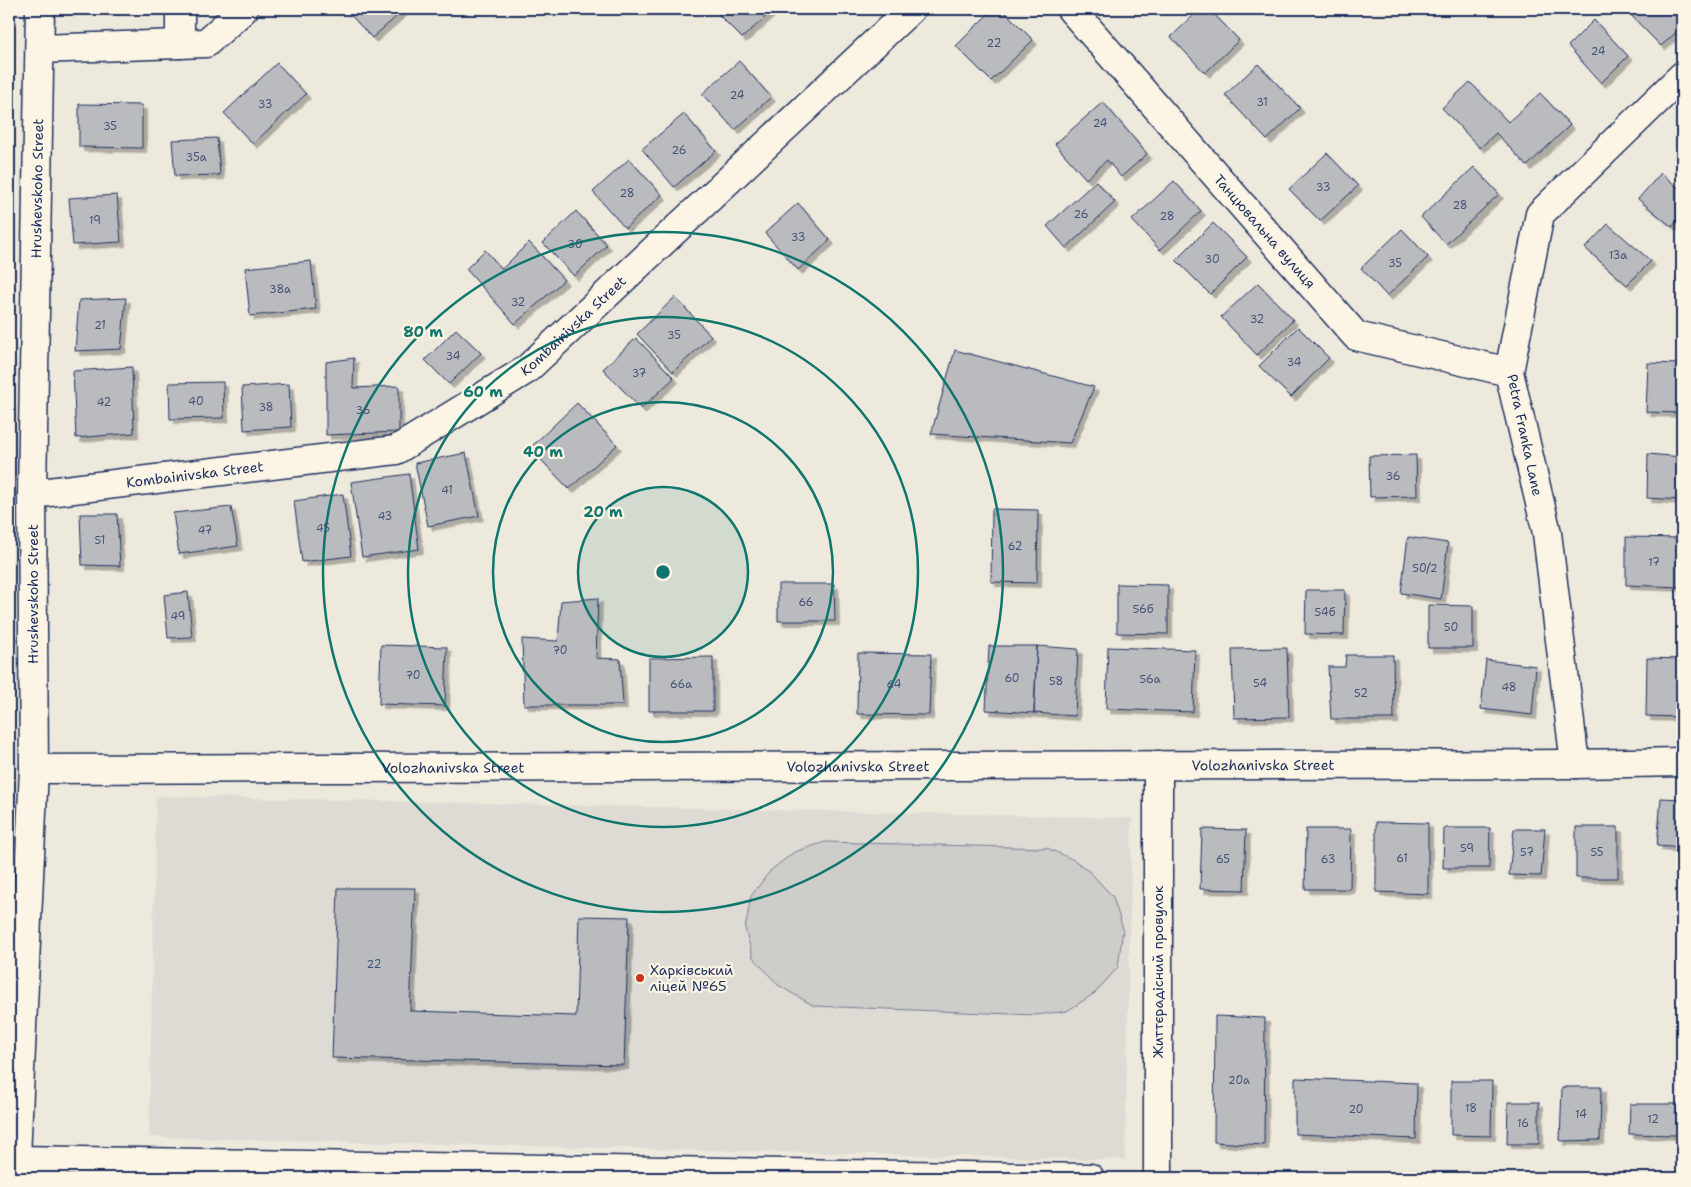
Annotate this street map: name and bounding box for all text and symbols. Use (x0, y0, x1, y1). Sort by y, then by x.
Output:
house number: 22 (987, 36, 1001, 51)
house number: 24 (1591, 44, 1606, 59)
house number: 24 (730, 88, 745, 103)
house number: 31 (1256, 95, 1268, 110)
house number: 33 (258, 97, 272, 112)
house number: 24 (1093, 116, 1108, 131)
street label: Hrushevskoho Street (27, 118, 47, 259)
house number: 35 (103, 119, 117, 134)
house number: 26 (672, 143, 686, 158)
house number: 35а (186, 150, 207, 165)
street label: Танцювальна вулиця (1210, 170, 1320, 292)
house number: 33 (1316, 180, 1330, 195)
house number: 28 (619, 186, 635, 201)
house number: 28 (1452, 198, 1468, 213)
house number: 26 (1074, 207, 1088, 222)
house number: 28 (1159, 209, 1175, 224)
house number: 19 (89, 213, 101, 228)
house number: 33 (791, 230, 805, 245)
house number: 30 (567, 237, 583, 252)
house number: 13а (1609, 248, 1627, 263)
house number: 30 (1204, 252, 1220, 267)
house number: 35 (1388, 256, 1402, 271)
street label: Kombainivska Street (518, 272, 630, 380)
house number: 38а (269, 282, 291, 297)
house number: 32 (511, 295, 525, 310)
house number: 32 (1250, 312, 1264, 327)
house number: 21 (94, 318, 106, 333)
text: 80 m (403, 322, 443, 342)
house number: 35 (667, 328, 681, 343)
house number: 34 (446, 349, 461, 364)
house number: 34 (1287, 355, 1302, 370)
house number: 37 (632, 366, 647, 381)
street label: Petra Franka Lane (1503, 372, 1547, 498)
text: 60 m (463, 382, 503, 402)
house number: 40 (188, 394, 204, 409)
house number: 42 (97, 395, 111, 410)
house number: 38 (258, 400, 274, 415)
house number: 36 (355, 403, 371, 418)
text: 40 m (523, 442, 563, 462)
street label: Kombainivska Street (125, 457, 265, 492)
house number: 36 (1385, 469, 1401, 484)
house number: 41 (441, 483, 453, 498)
text: 20 m (583, 502, 623, 522)
house number: 43 (378, 509, 392, 524)
house number: 45 (316, 521, 330, 536)
house number: 47 (198, 523, 213, 538)
street label: Hrushevskoho Street (24, 524, 42, 664)
house number: 51 (95, 533, 105, 548)
house number: 62 (1008, 539, 1022, 554)
house number: 17 (1648, 555, 1660, 570)
house number: 50/2 (1412, 561, 1438, 576)
centre of rings (654, 563, 672, 581)
house number: 66 (798, 595, 814, 610)
house number: 56б (1133, 602, 1154, 617)
house number: 54б (1315, 605, 1336, 620)
house number: 49 (171, 609, 185, 624)
house number: 50 (1444, 620, 1458, 635)
house number: 70 (552, 643, 568, 658)
house number: 70 (405, 668, 421, 683)
house number: 60 (1004, 671, 1020, 686)
house number: 56а (1139, 672, 1161, 687)
house number: 58 (1049, 674, 1063, 689)
house number: 54 (1253, 676, 1267, 691)
house number: 66а (670, 677, 692, 692)
house number: 64 (886, 677, 902, 692)
house number: 48 (1501, 680, 1517, 695)
house number: 52 (1354, 686, 1368, 701)
street label: Volozhanivska Street (1191, 756, 1335, 774)
street label: Volozhanivska Street (786, 757, 930, 776)
street label: Volozhanivska Street (381, 758, 525, 777)
house number: 59 (1460, 841, 1474, 856)
house number: 57 (1520, 845, 1534, 860)
house number: 55 (1590, 845, 1604, 860)
house number: 61 (1396, 851, 1408, 866)
house number: 65 (1216, 852, 1230, 867)
house number: 63 (1321, 852, 1335, 867)
street label: Життєрадісний провулок (1149, 885, 1167, 1058)
house number: 22 (367, 957, 381, 972)
place label: Харківський ліцей №65 (650, 961, 733, 995)
marker: Харківський ліцей №65 (634, 972, 646, 984)
house number: 20а (1228, 1073, 1250, 1088)
house number: 18 (1465, 1101, 1477, 1116)
house number: 20 (1348, 1102, 1364, 1117)
house number: 14 (1575, 1107, 1587, 1122)
house number: 12 (1647, 1112, 1659, 1127)
house number: 16 (1517, 1116, 1529, 1131)

